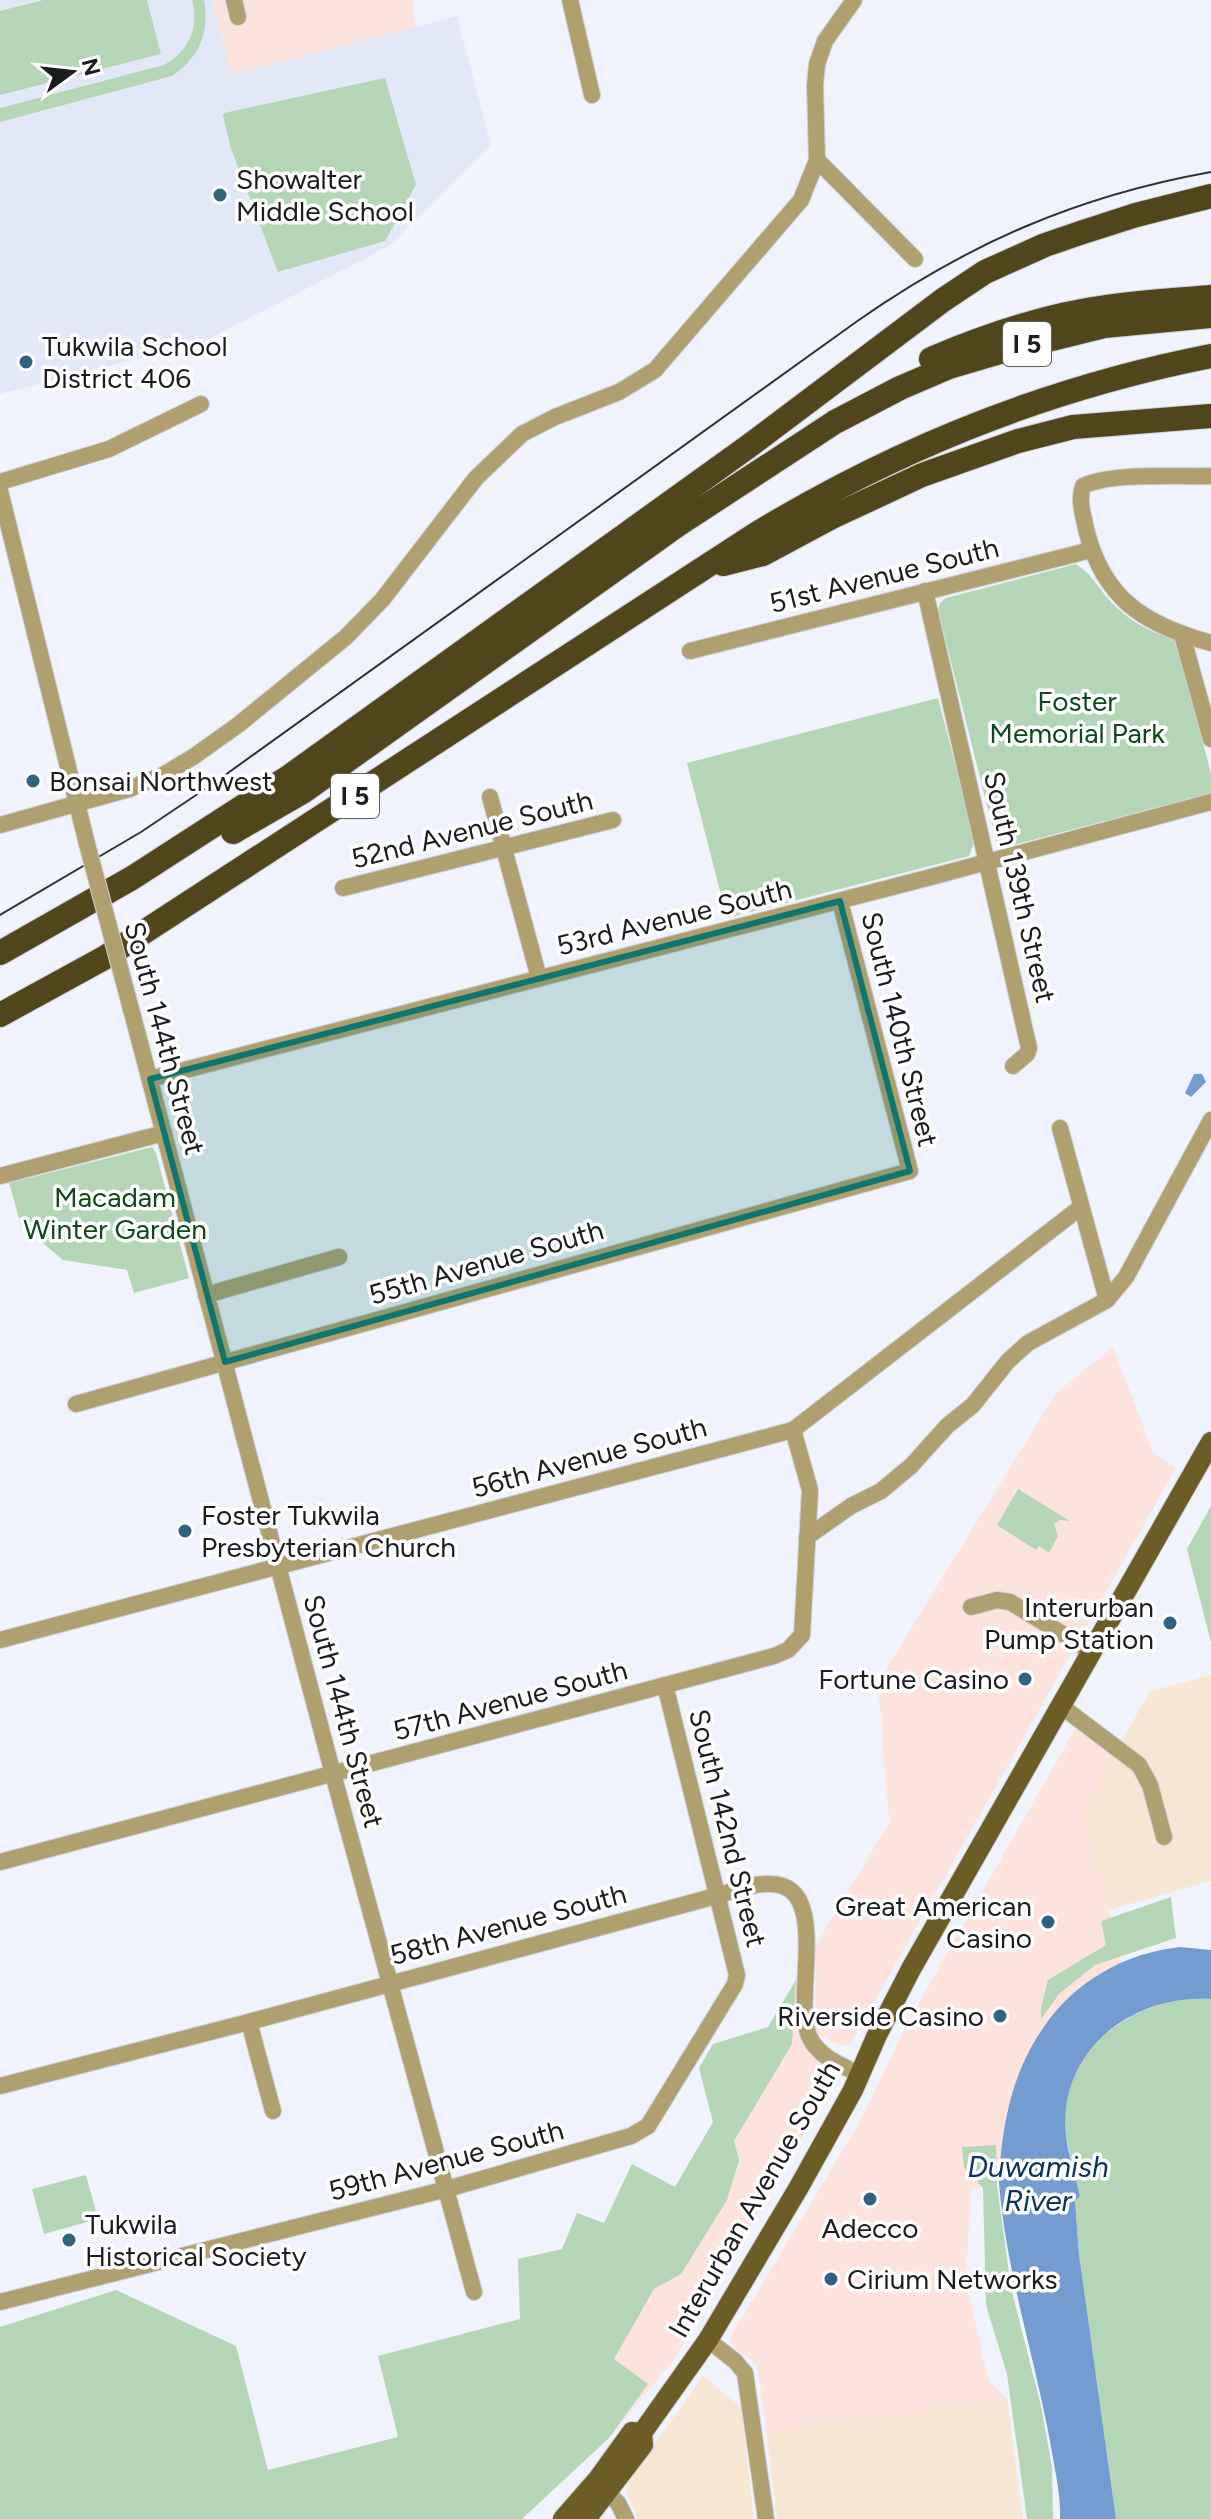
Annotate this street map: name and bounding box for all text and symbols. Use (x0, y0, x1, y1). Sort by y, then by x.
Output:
north arrow (32, 32, 112, 112)
text: N (76, 55, 106, 79)
place label: Showalter Middle School (236, 162, 414, 228)
marker: Showalter Middle School (211, 186, 229, 204)
road number: I 5 (1003, 322, 1051, 366)
place label: Tukwila School District 406 (42, 329, 228, 395)
marker: Tukwila School District 406 (17, 353, 35, 371)
street label: 51st Avenue South (766, 530, 1002, 620)
park label: Foster Memorial Park (989, 684, 1165, 750)
place label: Bonsai Northwest (49, 764, 273, 798)
street label: South 139th Street (977, 768, 1063, 1006)
marker: Bonsai Northwest (24, 772, 42, 790)
road number: I 5 (331, 774, 379, 818)
street label: 52nd Avenue South (348, 783, 596, 875)
street label: 53rd Avenue South (553, 871, 795, 963)
street label: South 140th Street (854, 908, 946, 1150)
street label: South 144th Street (118, 918, 212, 1158)
park label: Macadam Winter Garden (23, 1180, 207, 1246)
street label: 55th Avenue South (365, 1212, 607, 1312)
street label: 56th Avenue South (468, 1409, 710, 1505)
place label: Foster Tukwila Presbyterian Church (201, 1498, 456, 1564)
marker: Foster Tukwila Presbyterian Church (176, 1522, 194, 1540)
place label: Interurban Pump Station (984, 1590, 1154, 1656)
street label: South 144th Street (297, 1591, 391, 1831)
marker: Interurban Pump Station (1161, 1614, 1179, 1632)
street label: 57th Avenue South (389, 1652, 631, 1748)
place label: Fortune Casino (818, 1662, 1009, 1696)
marker: Fortune Casino (1016, 1670, 1034, 1688)
street label: South 142nd Street (682, 1705, 774, 1951)
street label: 58th Avenue South (386, 1876, 630, 1972)
place label: Great American Casino (835, 1889, 1032, 1955)
marker: Great American Casino (1039, 1913, 1057, 1931)
place label: Riverside Casino (777, 1999, 984, 2033)
marker: Riverside Casino (991, 2007, 1009, 2025)
street label: Interurban Avenue South (661, 2055, 847, 2343)
street label: 59th Avenue South (325, 2112, 567, 2208)
water label: Duwamish River (967, 2148, 1109, 2219)
marker: Adecco (861, 2190, 879, 2208)
place label: Tukwila Historical Society (85, 2207, 307, 2273)
place label: Adecco (821, 2211, 919, 2245)
marker: Tukwila Historical Society (60, 2231, 78, 2249)
place label: Cirium Networks (847, 2262, 1058, 2296)
marker: Cirium Networks (822, 2270, 840, 2288)

